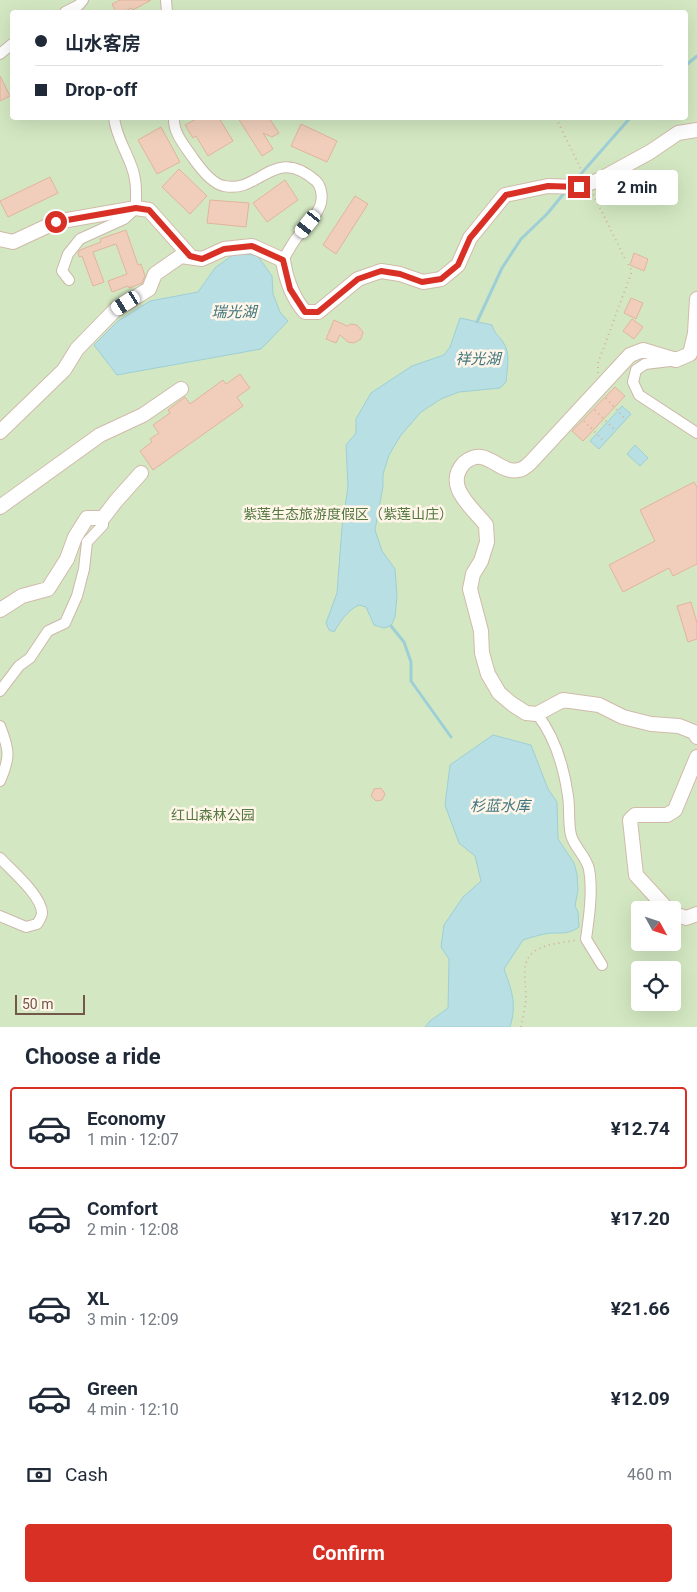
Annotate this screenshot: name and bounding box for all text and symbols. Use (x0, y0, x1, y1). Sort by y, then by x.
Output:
text: 山水客房 (65, 32, 141, 55)
text: Drop-off (65, 78, 137, 101)
callout: 2 min (596, 170, 679, 204)
route end (568, 176, 590, 198)
text: 2 min (617, 178, 657, 197)
car (292, 208, 323, 240)
route start (45, 211, 67, 233)
car (109, 289, 142, 317)
water label: 瑞光湖 (211, 303, 258, 321)
water label: 祥光湖 (455, 350, 502, 368)
park label: 紫莲生态旅游度假区（紫莲山庄） (243, 506, 453, 522)
water label: 杉蓝水库 (470, 797, 533, 815)
park label: 红山森林公园 (171, 807, 255, 823)
north arrow (631, 901, 681, 951)
map controls (631, 901, 681, 1011)
button: locate (631, 961, 681, 1011)
scale bar (15, 992, 85, 1015)
text: 50 m (22, 996, 54, 1012)
text: Choose a ride (25, 1044, 161, 1069)
icon: car (27, 1106, 72, 1151)
text: Economy (87, 1107, 166, 1130)
text: ¥12.74 (611, 1117, 670, 1140)
text: 1 min · 12:07 (87, 1130, 179, 1149)
icon: car (27, 1196, 72, 1241)
text: Comfort (87, 1197, 158, 1220)
text: ¥17.20 (611, 1207, 670, 1230)
text: 2 min · 12:08 (87, 1220, 179, 1239)
icon: car (27, 1286, 72, 1331)
text: XL (87, 1287, 109, 1310)
text: ¥21.66 (611, 1297, 670, 1320)
text: 3 min · 12:09 (87, 1310, 179, 1329)
icon: car (27, 1376, 72, 1421)
text: Green (87, 1377, 138, 1400)
text: ¥12.09 (611, 1387, 670, 1410)
text: 4 min · 12:10 (87, 1400, 179, 1419)
icon: cash (25, 1461, 53, 1489)
text: Cash (65, 1463, 108, 1486)
text: 460 m (627, 1465, 672, 1484)
button: Confirm (25, 1524, 672, 1582)

